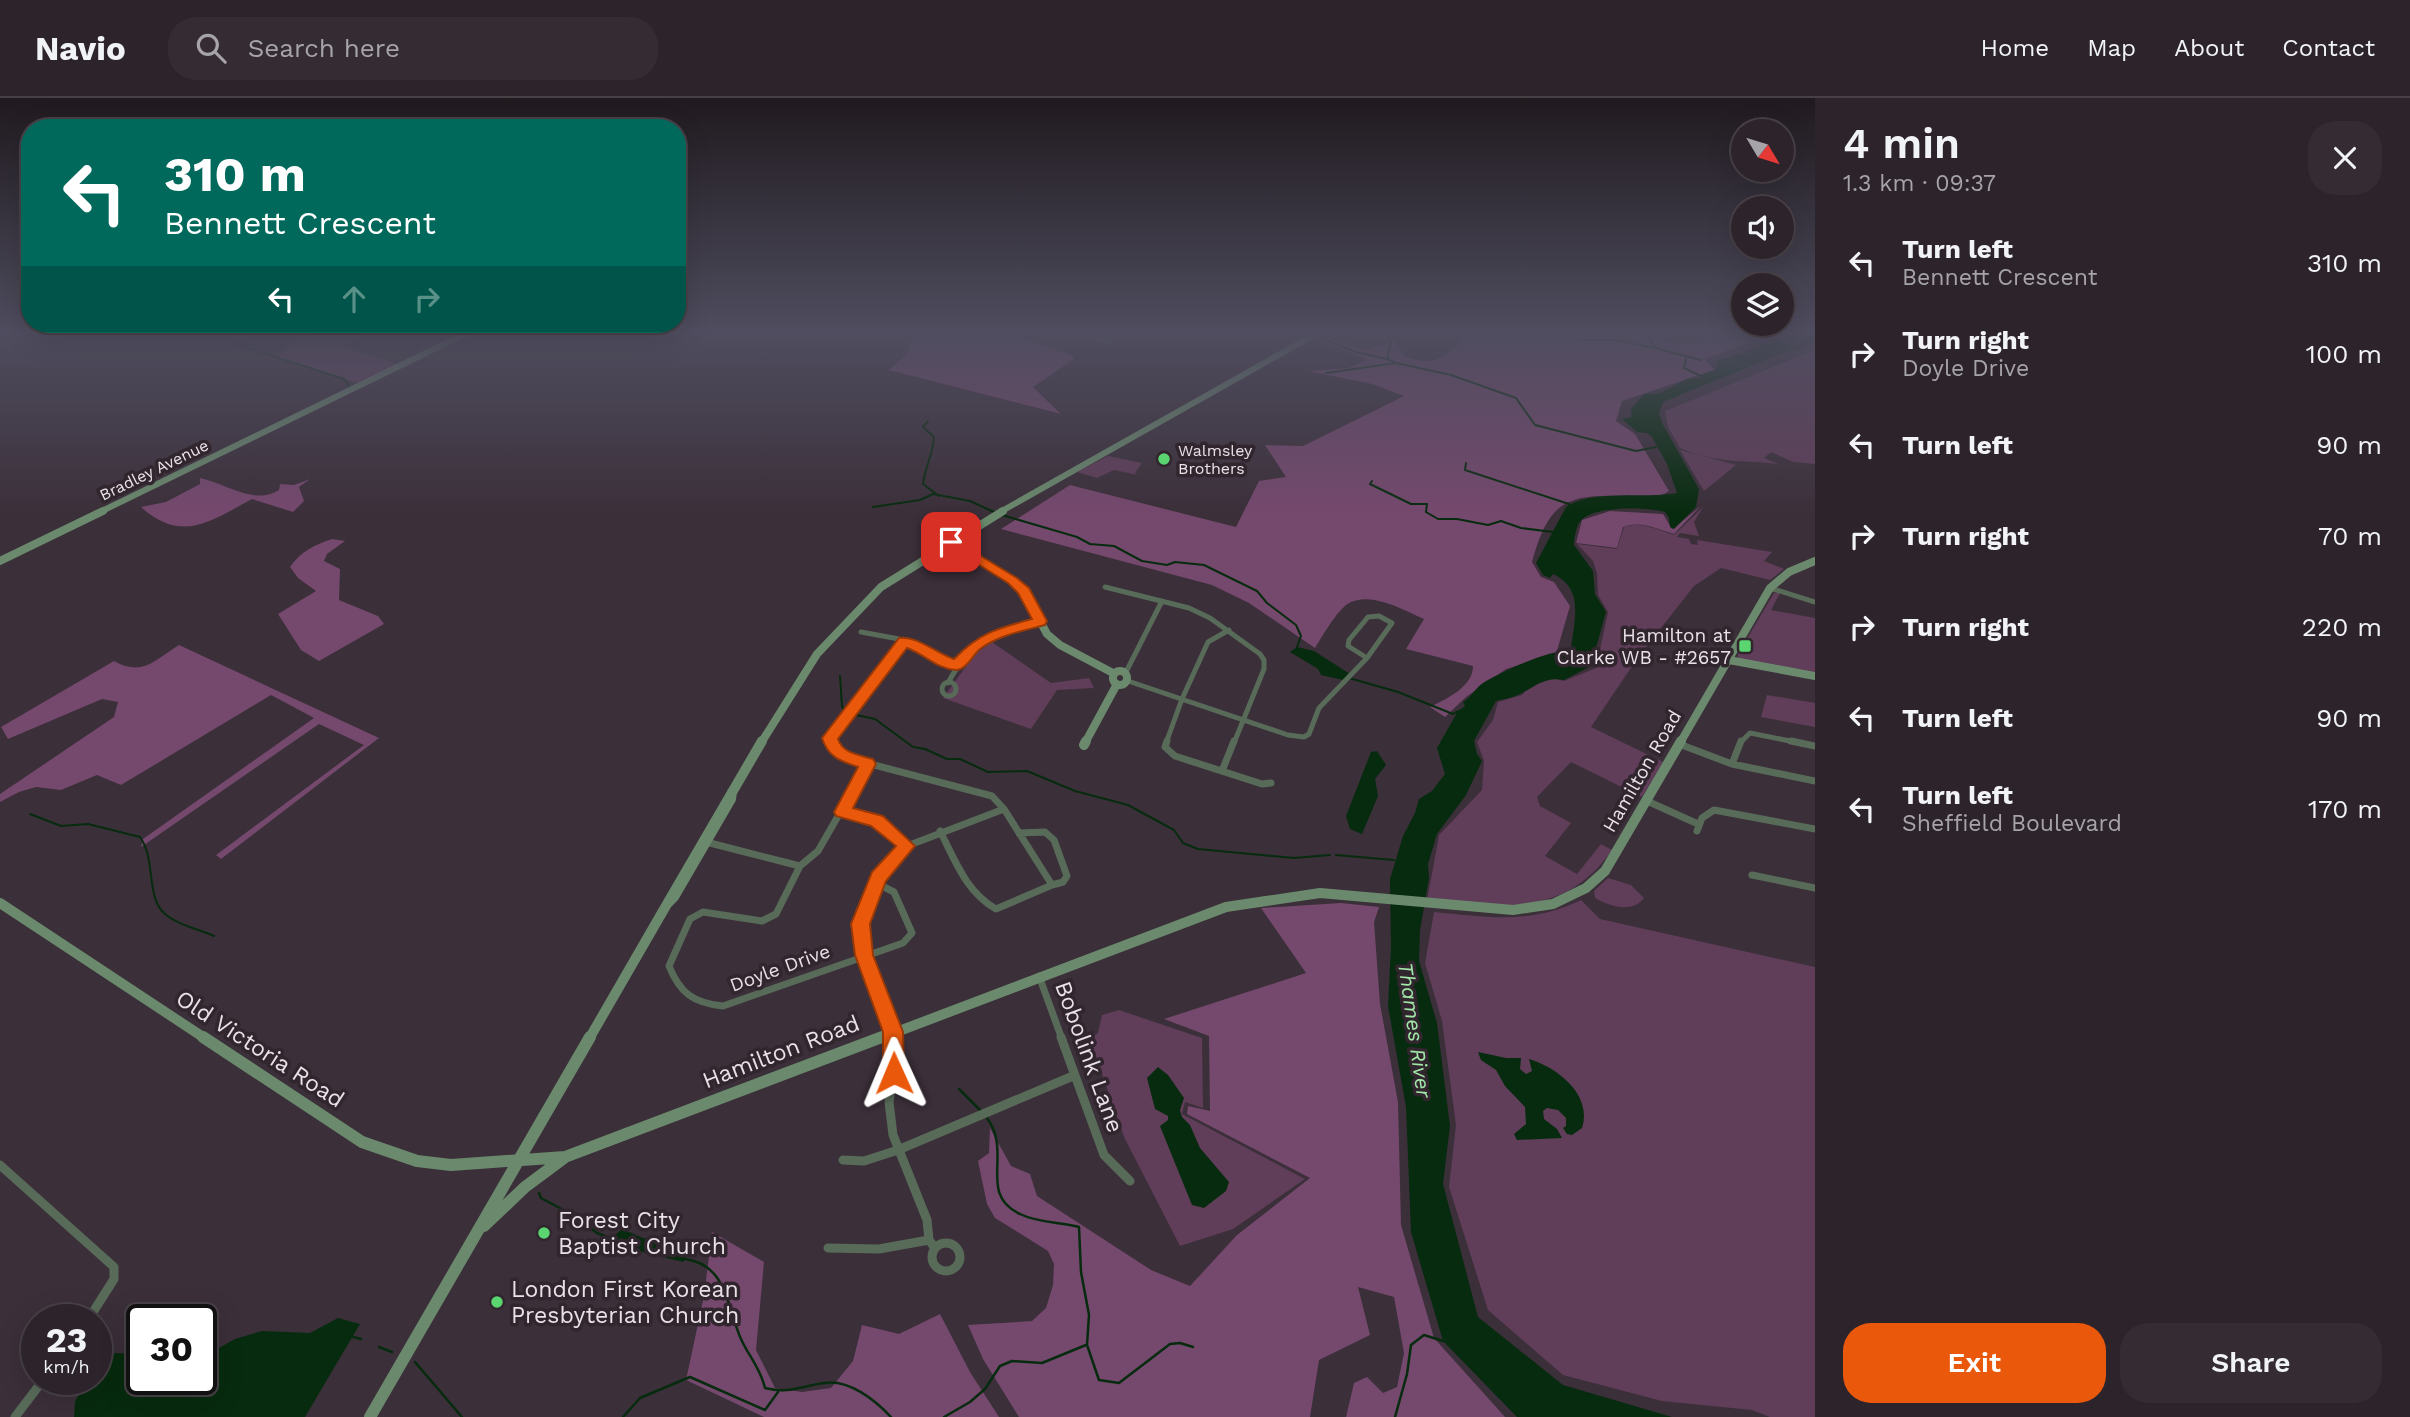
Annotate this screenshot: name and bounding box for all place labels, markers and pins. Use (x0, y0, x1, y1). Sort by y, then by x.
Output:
place label: Walmsley Brothers (1178, 441, 1253, 478)
marker: Walmsley Brothers (1156, 451, 1172, 467)
pin (921, 512, 981, 572)
place label: Hamilton at Clarke WB - #2657 (1556, 624, 1731, 669)
marker: Hamilton at Clarke WB - #2657 (1737, 638, 1753, 654)
place label: Forest City Baptist Church (558, 1207, 726, 1260)
marker: Forest City Baptist Church (536, 1225, 552, 1241)
place label: London First Korean Presbyterian Church (511, 1276, 739, 1329)
marker: London First Korean Presbyterian Church (489, 1294, 505, 1310)

